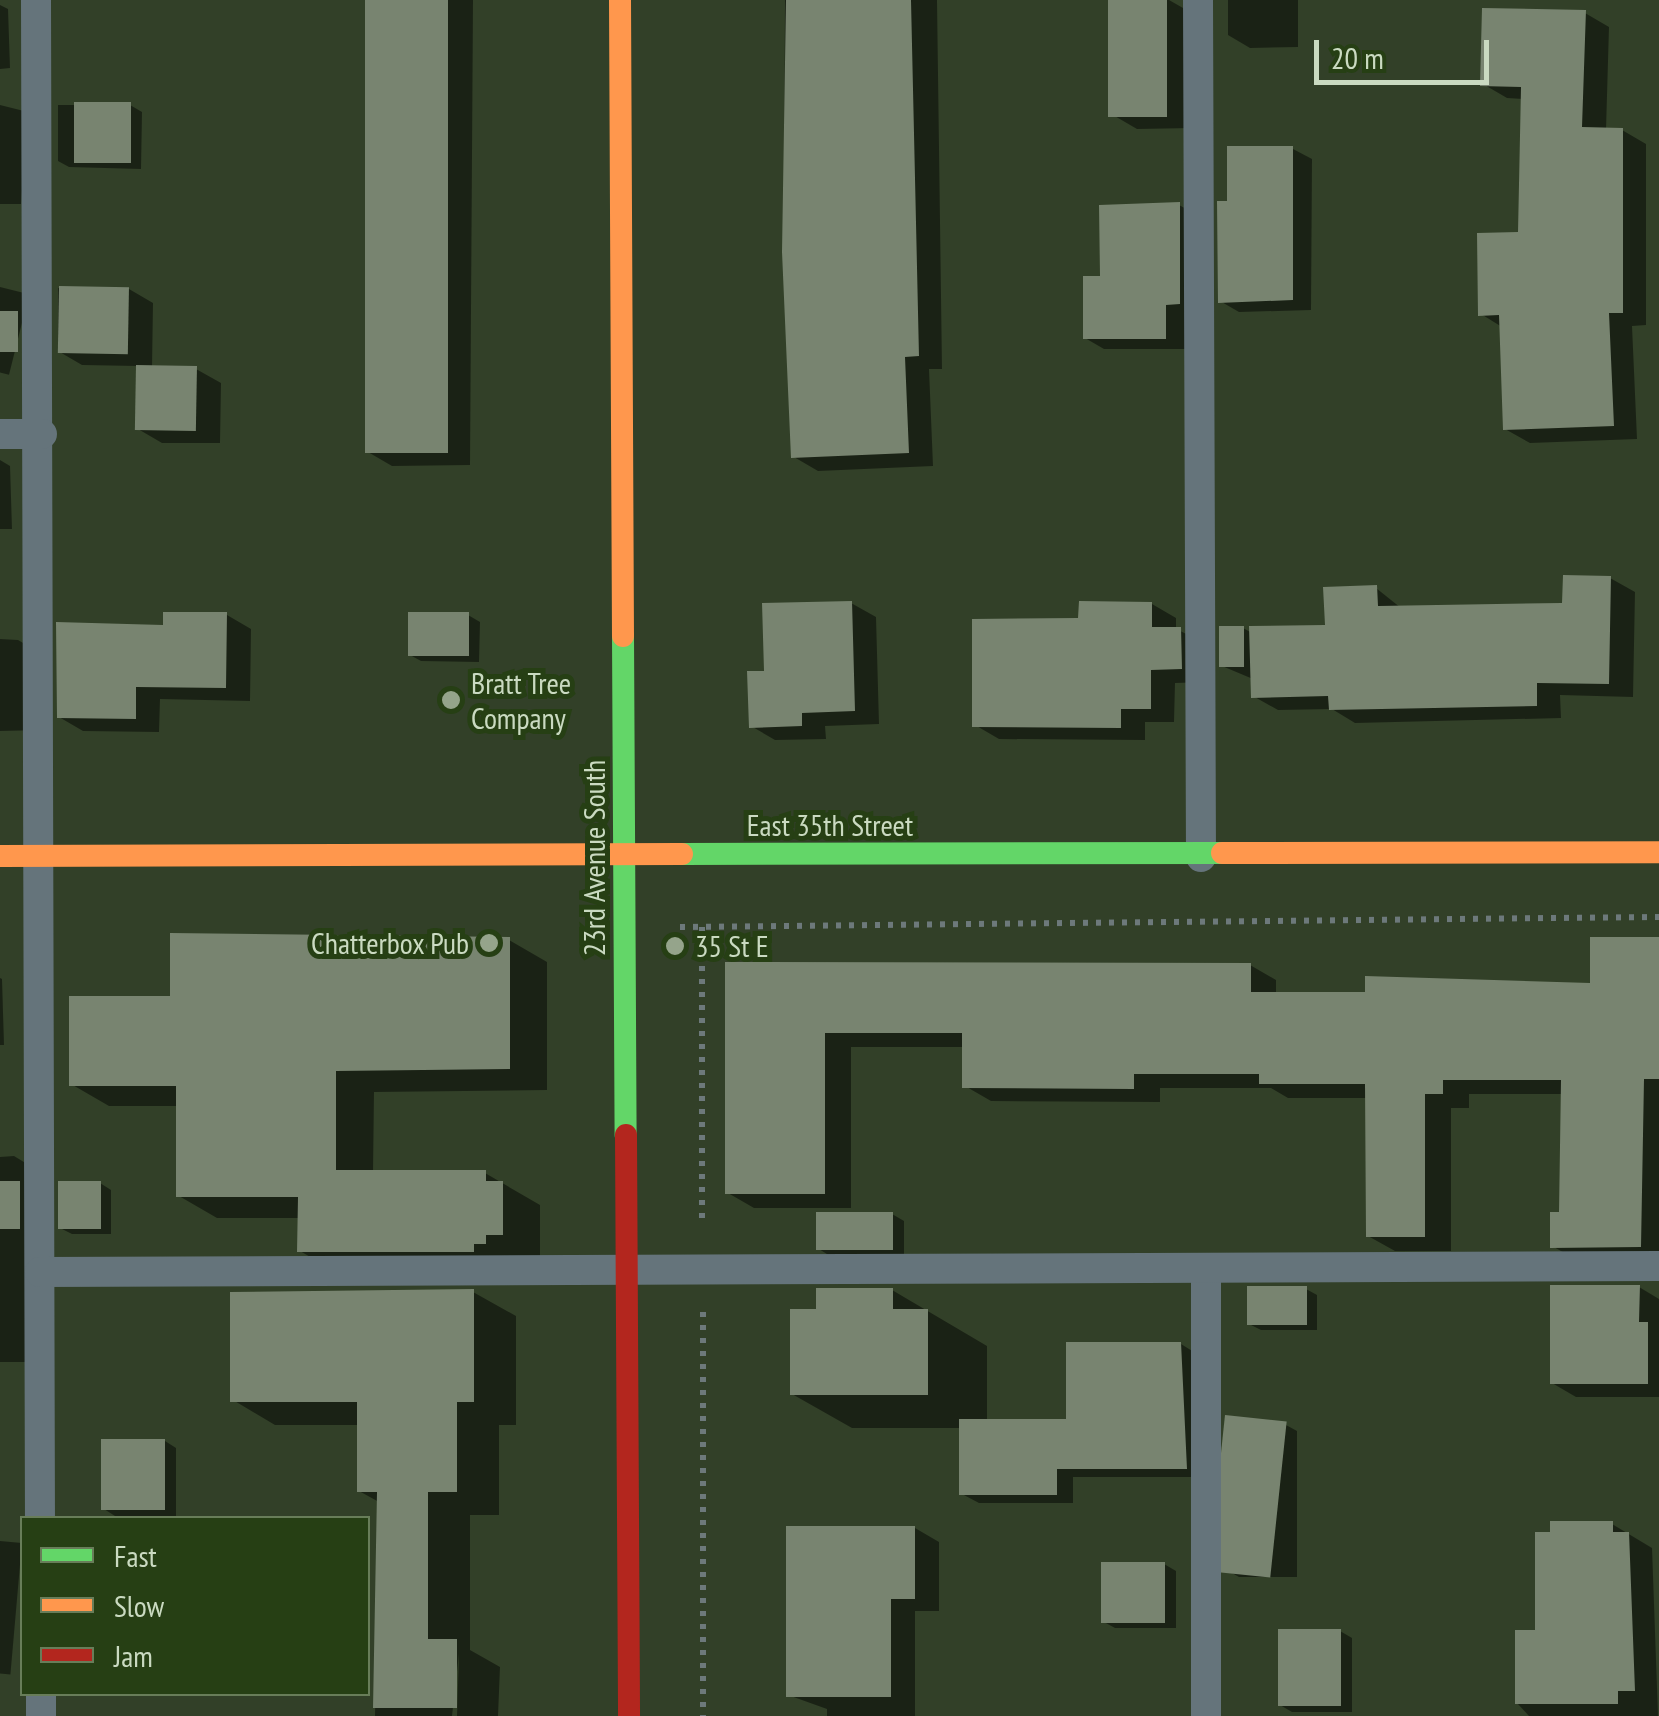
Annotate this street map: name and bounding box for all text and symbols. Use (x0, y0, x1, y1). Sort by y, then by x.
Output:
scale bar (1319, 20, 1494, 82)
text: 20 m (1331, 38, 1384, 77)
place label: Bratt Tree Company (471, 665, 572, 736)
marker: Bratt Tree Company (440, 689, 462, 711)
street label: 23rd Avenue South (576, 759, 612, 957)
street label: East 35th Street (747, 807, 913, 843)
place label: Chatterbox Pub (310, 925, 469, 961)
place label: 35 St E (695, 928, 769, 964)
marker: Chatterbox Pub (478, 932, 500, 954)
marker: 35 St E (664, 935, 686, 957)
legend (20, 1516, 370, 1696)
text: Fast (114, 1536, 157, 1575)
text: Slow (114, 1586, 164, 1625)
text: Jam (114, 1636, 153, 1675)

